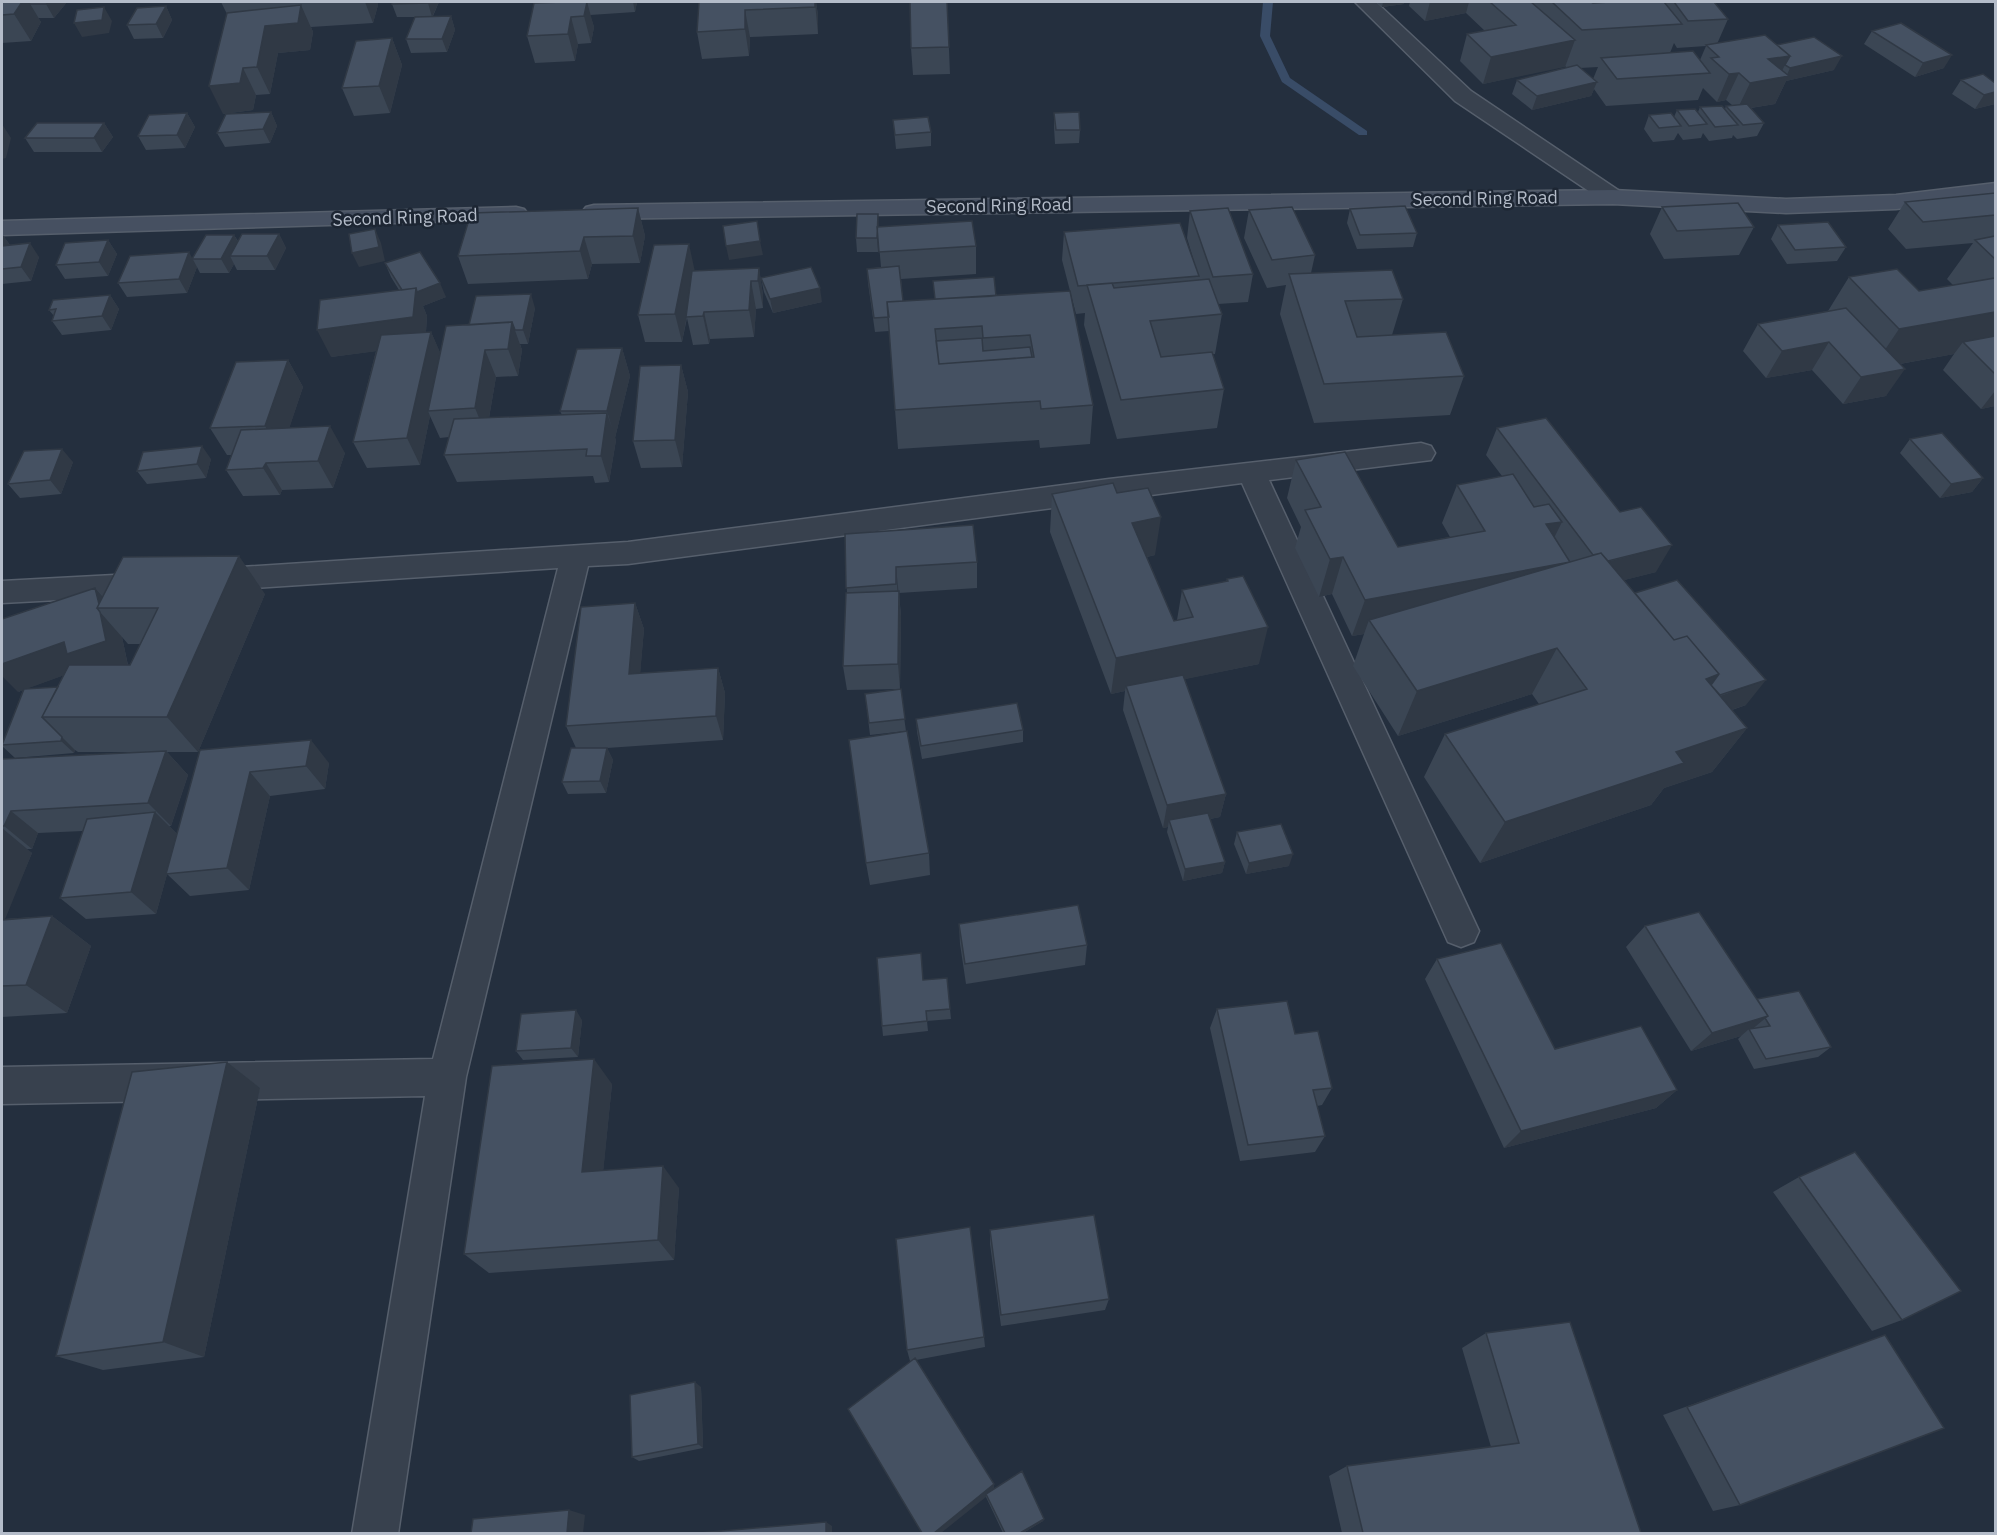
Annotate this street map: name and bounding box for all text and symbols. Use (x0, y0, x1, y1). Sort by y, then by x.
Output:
street label: Second Ring Road (1412, 185, 1558, 211)
street label: Second Ring Road (926, 192, 1072, 218)
street label: Second Ring Road (332, 203, 478, 231)

